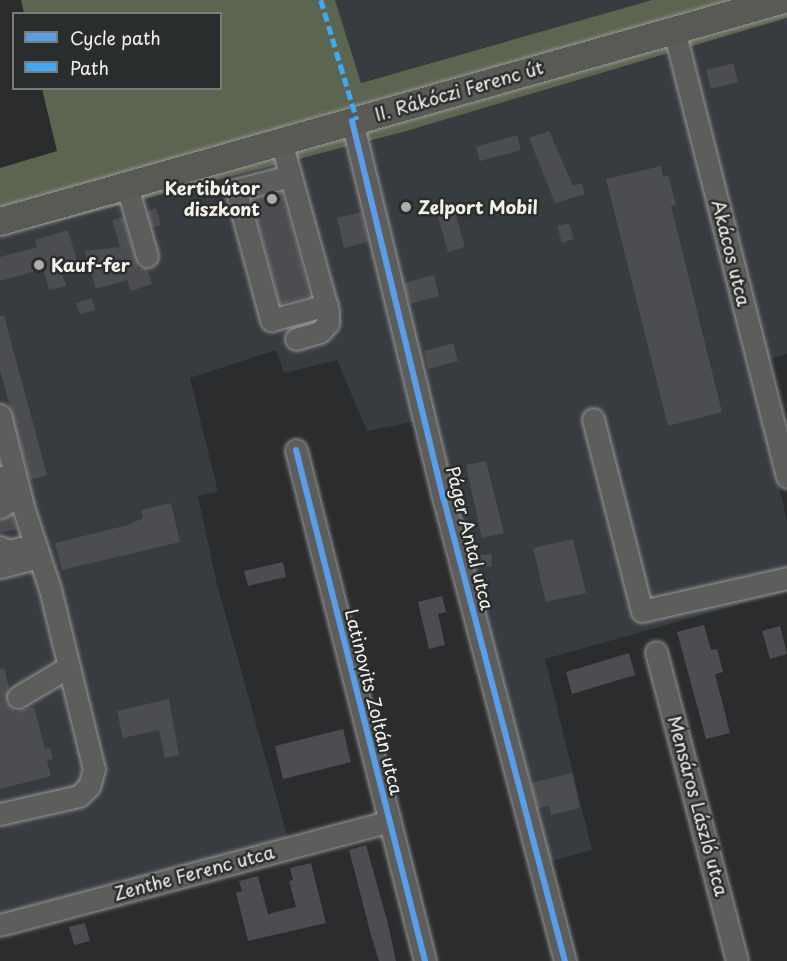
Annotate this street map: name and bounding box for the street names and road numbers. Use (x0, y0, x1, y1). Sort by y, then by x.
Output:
street label: II. Rákóczi Ferenc út (371, 56, 547, 126)
street label: Akácos utca (707, 197, 755, 309)
street label: Páger Antal utca (441, 463, 499, 613)
street label: Latinovits Zoltán utca (340, 606, 408, 798)
street label: Mensáros László utca (664, 714, 732, 898)
street label: Zenthe Ferenc utca (110, 841, 278, 905)

